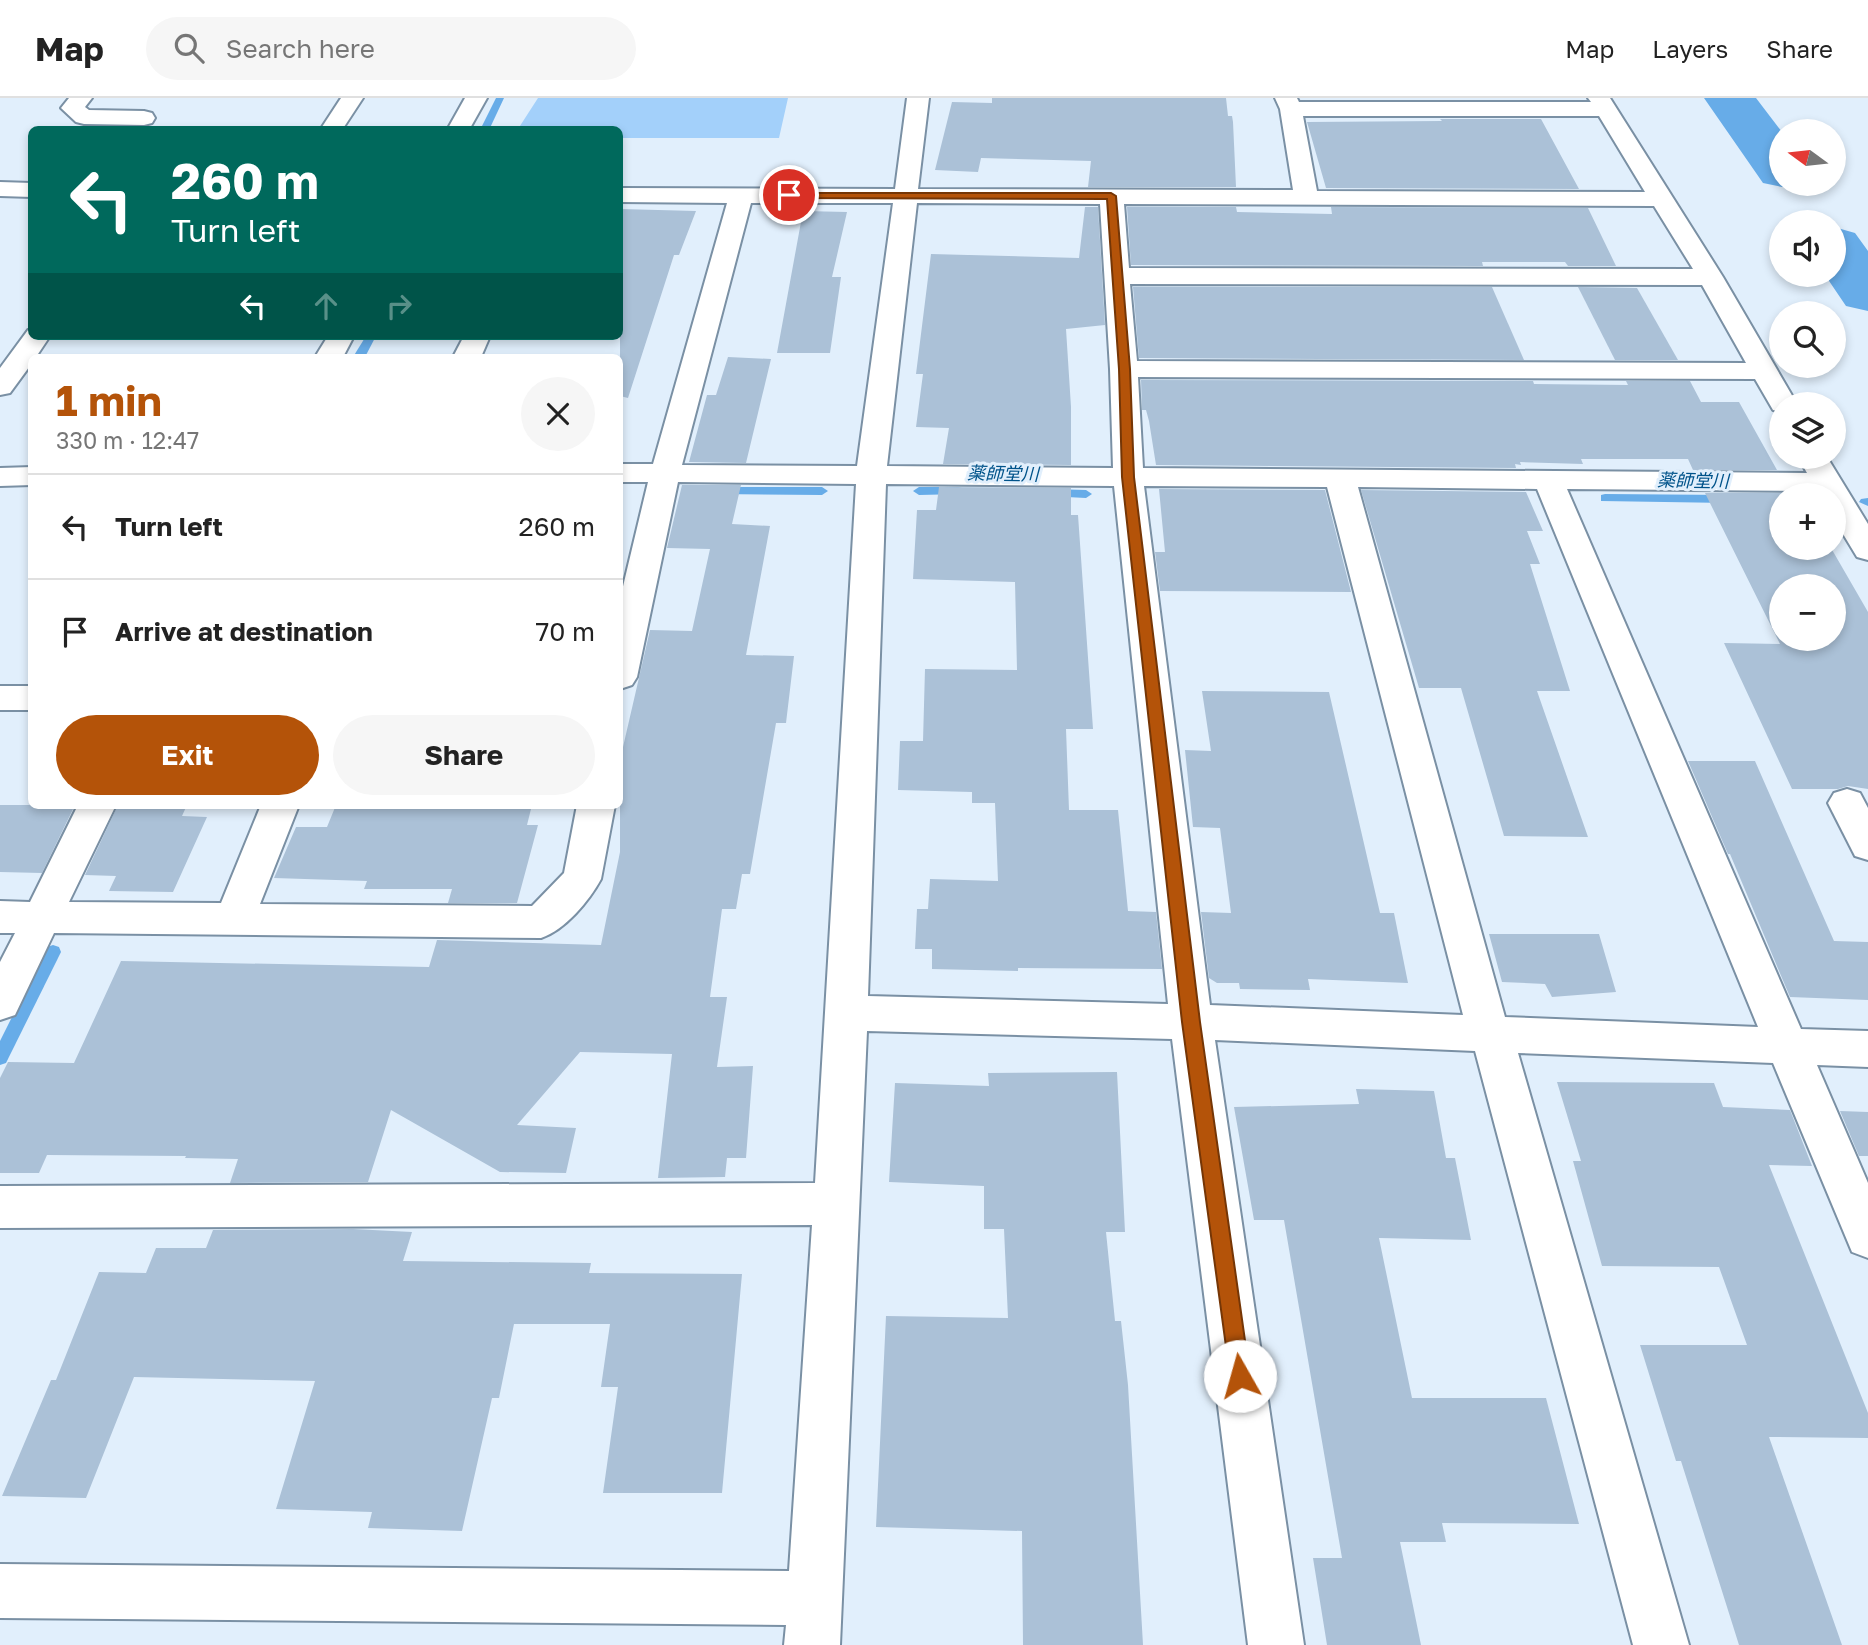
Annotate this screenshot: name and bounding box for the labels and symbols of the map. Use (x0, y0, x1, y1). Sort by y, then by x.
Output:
north arrow (1769, 119, 1846, 196)
pin (759, 165, 819, 225)
water label: 薬師堂川 (967, 461, 1041, 485)
water label: 薬師堂川 (1657, 468, 1731, 492)
position arrow (1203, 1339, 1277, 1413)

